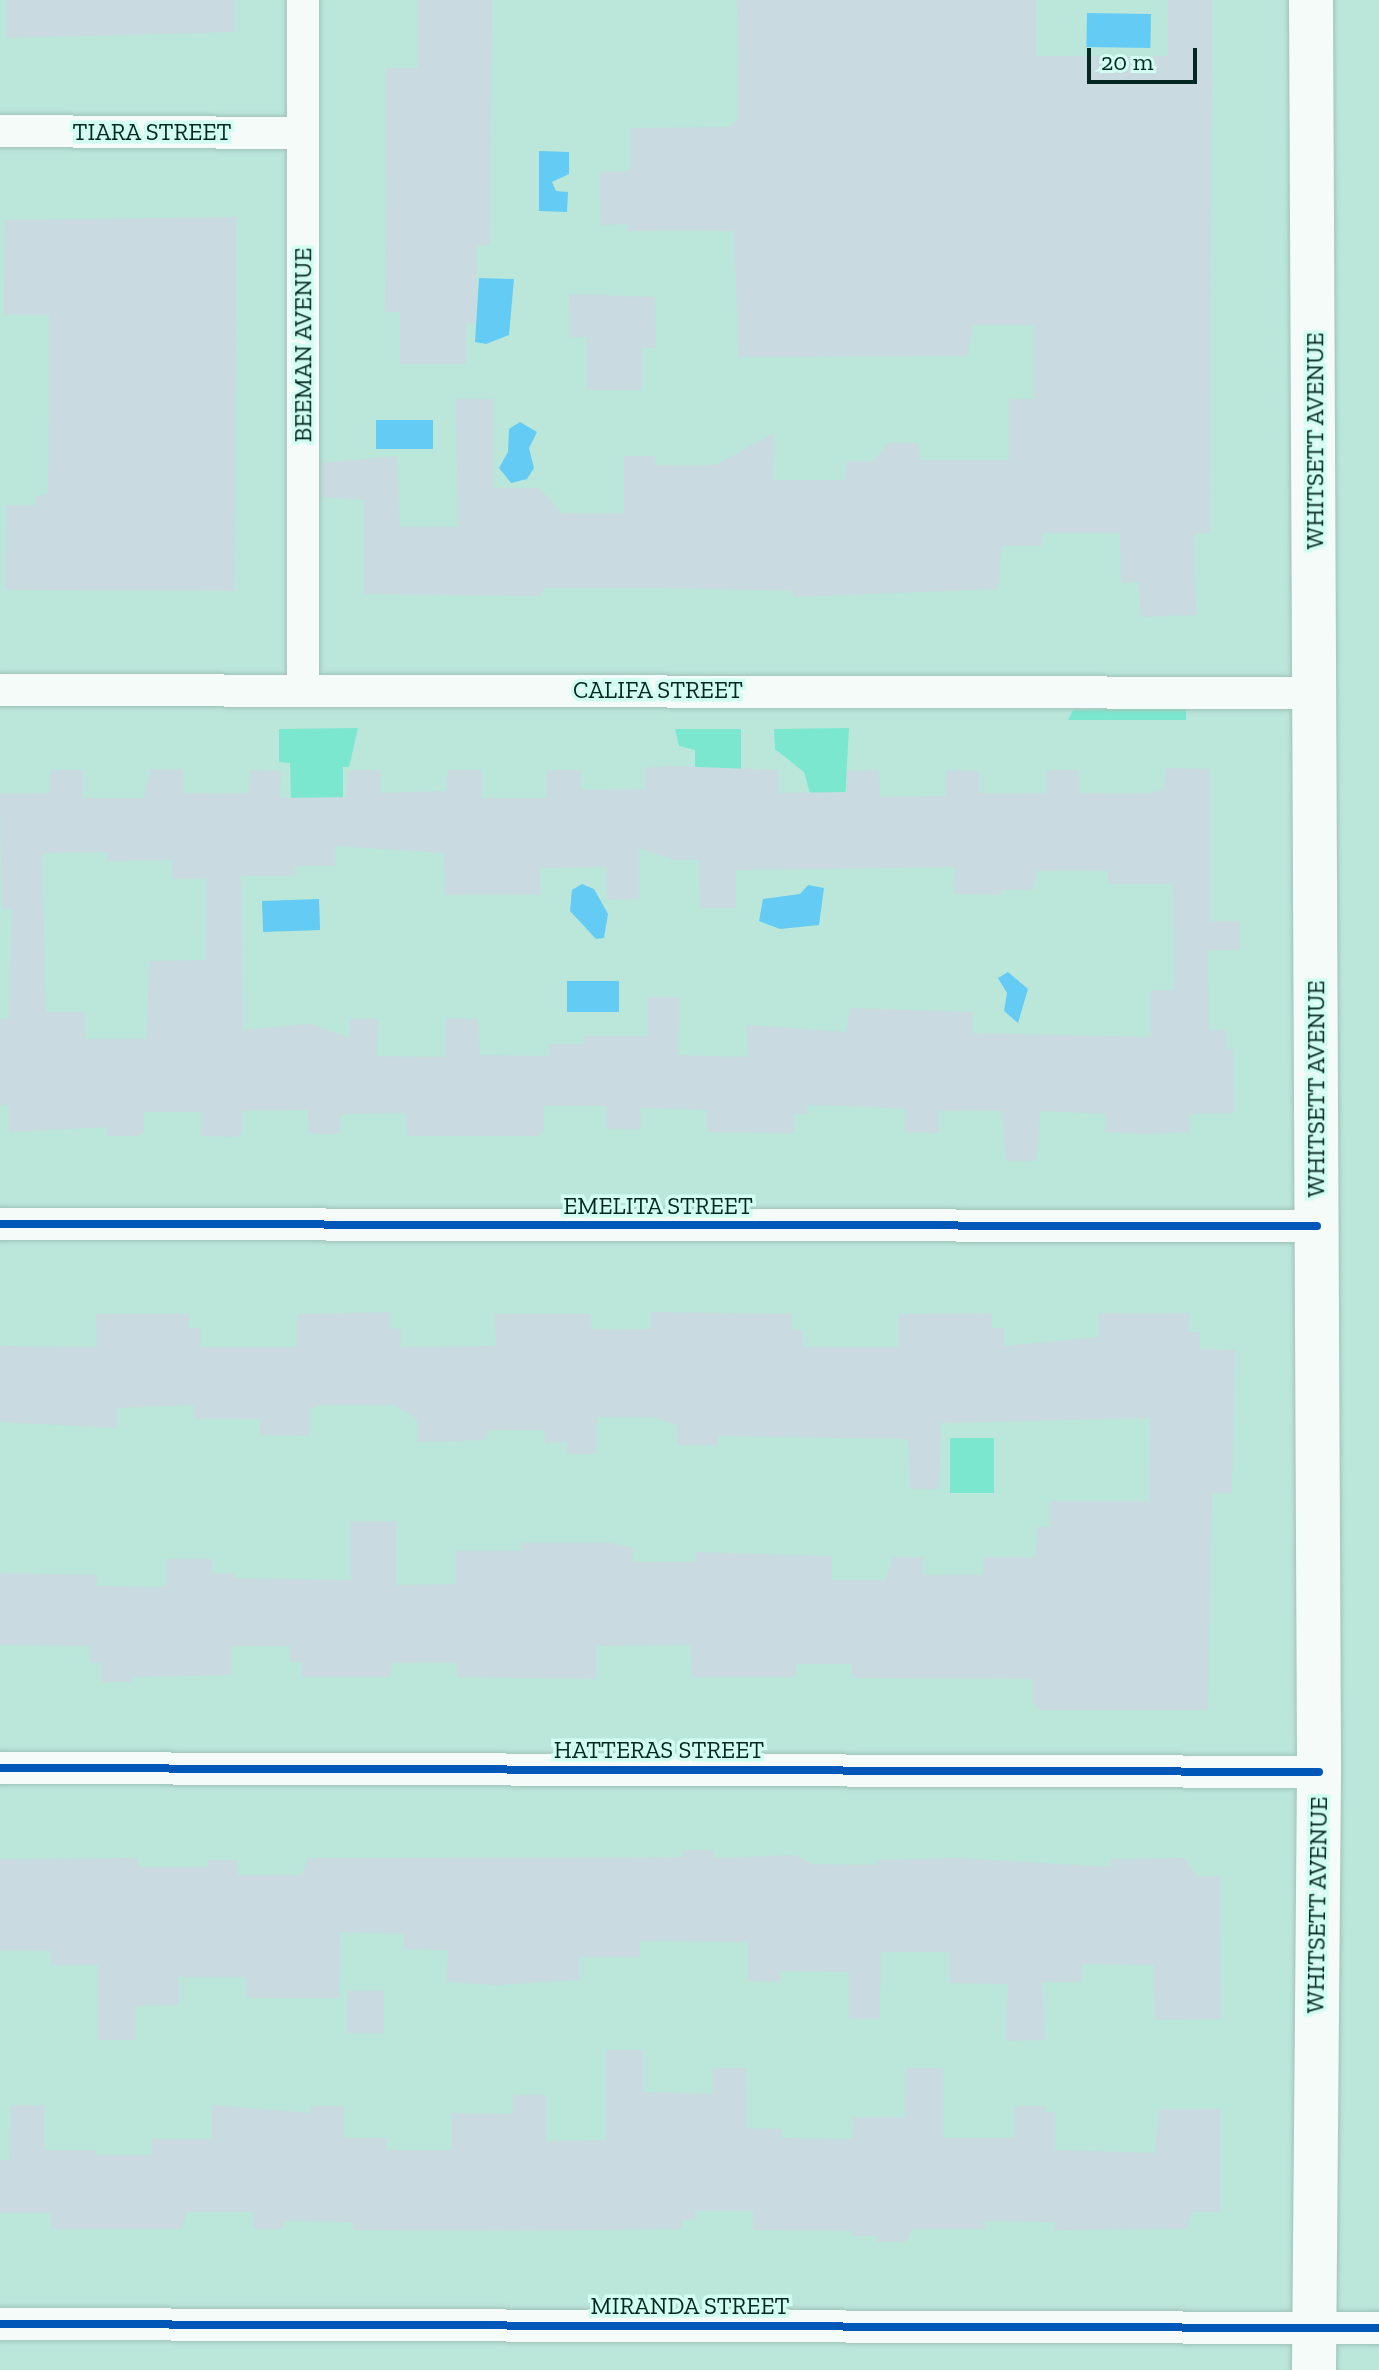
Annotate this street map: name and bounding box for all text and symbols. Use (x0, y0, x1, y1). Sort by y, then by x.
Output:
scale bar (1091, 32, 1201, 82)
text: 20 m (1101, 47, 1153, 76)
street label: TIARA STREET (72, 118, 232, 146)
street label: BEEMAN AVENUE (289, 247, 317, 443)
street label: WHITSETT AVENUE (1301, 332, 1329, 550)
street label: CALIFA STREET (573, 676, 743, 704)
street label: WHITSETT AVENUE (1302, 980, 1330, 1198)
street label: EMELITA STREET (563, 1192, 753, 1220)
street label: HATTERAS STREET (554, 1736, 764, 1764)
street label: WHITSETT AVENUE (1301, 1796, 1333, 2014)
street label: MIRANDA STREET (590, 2292, 790, 2320)

